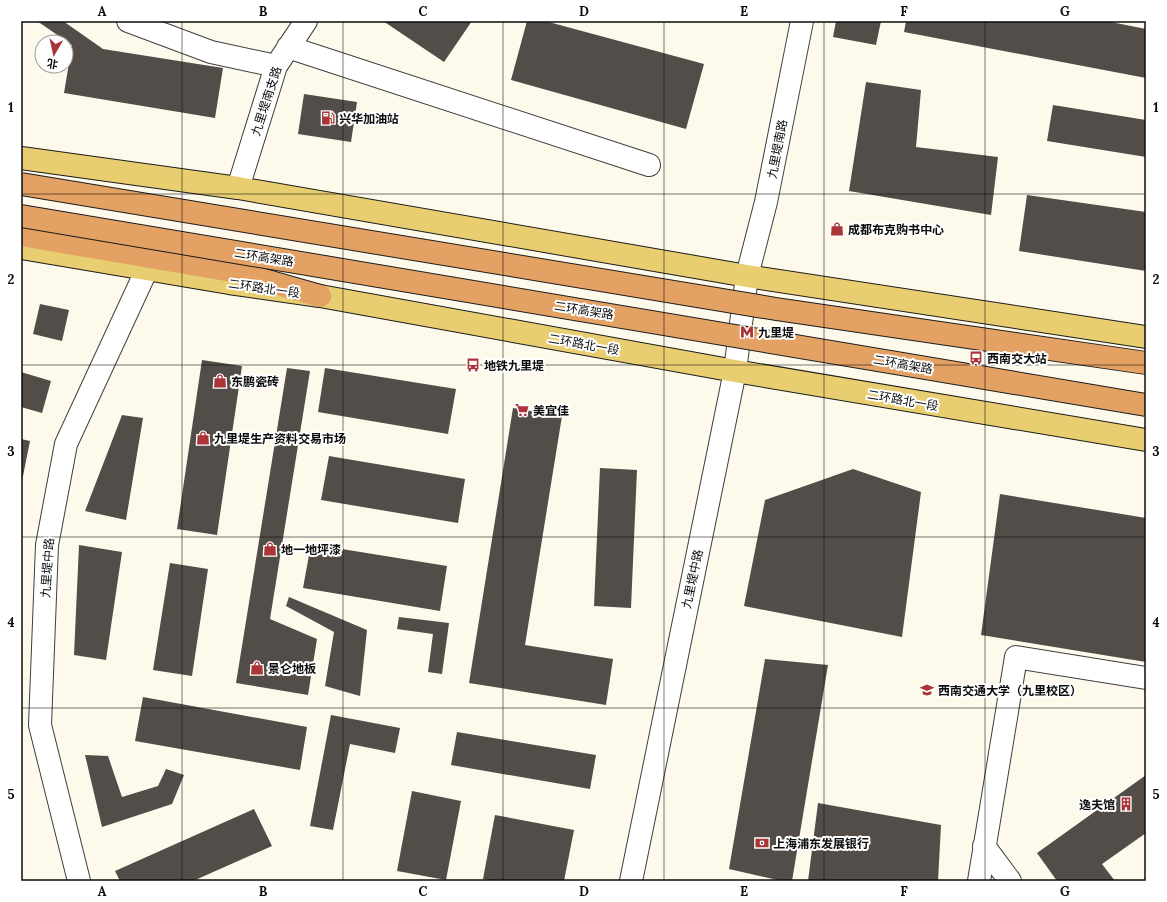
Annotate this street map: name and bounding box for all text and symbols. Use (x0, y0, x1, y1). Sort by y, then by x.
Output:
text: A (98, 3, 107, 20)
text: B (259, 3, 268, 20)
text: C (419, 3, 428, 20)
text: D (579, 3, 589, 20)
text: E (740, 3, 748, 20)
text: F (900, 3, 908, 20)
text: G (1060, 3, 1070, 20)
north arrow (34, 34, 74, 74)
text: 北 (46, 56, 59, 72)
street label: 九里堤南支路 (248, 64, 284, 138)
text: 1 (8, 99, 14, 116)
text: 1 (1153, 99, 1159, 116)
fuel station icon: 兴华加油站 (320, 110, 336, 126)
place label: 兴华加油站 (339, 111, 399, 126)
street label: 九里堤南路 (764, 118, 790, 180)
shop icon: 成都布克购书中心 (829, 221, 845, 237)
place label: 成都布克购书中心 (848, 222, 944, 237)
street label: 二环高架路 (233, 245, 295, 269)
text: 2 (8, 271, 15, 288)
text: 2 (1153, 271, 1160, 288)
street label: 二环路北一段 (227, 276, 301, 300)
street label: 二环高架路 (553, 298, 615, 322)
metro station icon: 九里堤 (739, 324, 755, 340)
place label: 九里堤 (758, 325, 794, 340)
street label: 二环路北一段 (547, 330, 621, 358)
bus stop icon: 西南交大站 (968, 350, 984, 366)
street label: 二环高架路 (872, 351, 934, 377)
place label: 西南交大站 (987, 351, 1047, 366)
bus stop icon: 地铁九里堤 (465, 357, 481, 373)
place label: 地铁九里堤 (484, 358, 544, 373)
shop icon: 东鹏瓷砖 (212, 373, 228, 389)
place label: 东鹏瓷砖 (231, 374, 279, 389)
street label: 二环路北一段 (866, 386, 940, 414)
supermarket icon: 美宜佳 (514, 402, 530, 418)
place label: 美宜佳 (533, 403, 569, 418)
shop icon: 九里堤生产资料交易市场 (195, 430, 211, 446)
place label: 九里堤生产资料交易市场 (214, 431, 346, 446)
text: 3 (7, 443, 15, 460)
text: 3 (1152, 443, 1160, 460)
street label: 九里堤中路 (37, 538, 57, 598)
shop icon: 地一地坪漆 (262, 541, 278, 557)
place label: 地一地坪漆 (281, 542, 341, 557)
street label: 九里堤中路 (678, 548, 706, 610)
text: 4 (7, 614, 15, 631)
text: 4 (1152, 614, 1160, 631)
shop icon: 景仑地板 (249, 660, 265, 676)
place label: 景仑地板 (268, 661, 316, 676)
school or university icon: 西南交通大学（九里校区） (919, 682, 935, 698)
place label: 西南交通大学（九里校区） (938, 683, 1082, 698)
text: 5 (7, 786, 15, 803)
text: 5 (1152, 786, 1160, 803)
building icon: 逸夫馆 (1118, 796, 1134, 812)
place label: 逸夫馆 (1079, 797, 1115, 812)
bank icon: 上海浦东发展银行 (754, 835, 770, 851)
place label: 上海浦东发展银行 (773, 836, 869, 851)
text: A (98, 883, 107, 900)
text: B (259, 883, 268, 900)
text: C (419, 883, 428, 900)
text: D (579, 883, 589, 900)
text: E (740, 883, 748, 900)
text: F (900, 883, 908, 900)
text: G (1060, 883, 1070, 900)

